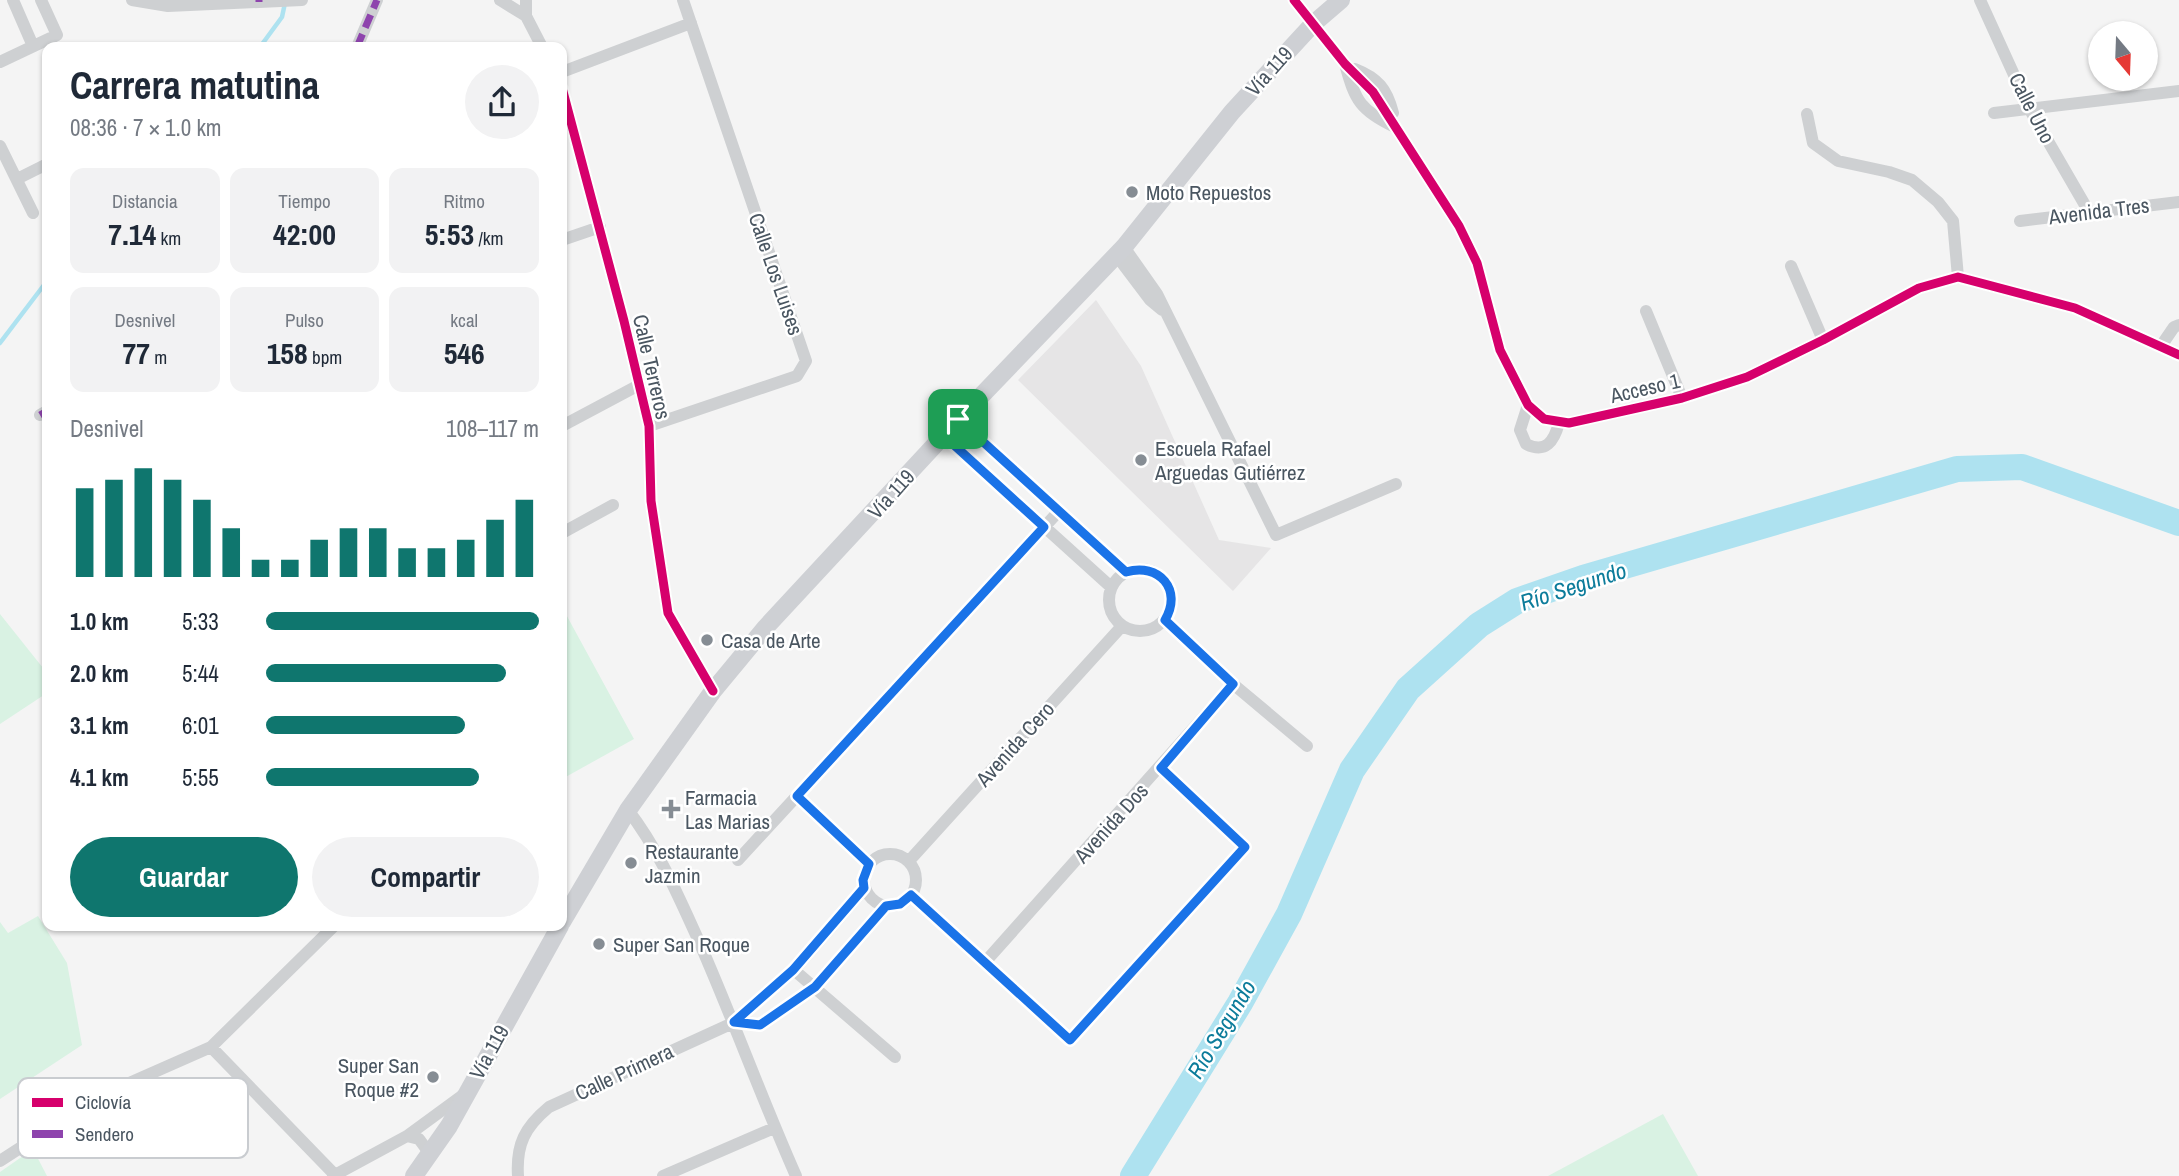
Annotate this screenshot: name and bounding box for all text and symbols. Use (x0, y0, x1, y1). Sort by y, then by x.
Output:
north arrow (2088, 21, 2158, 91)
map controls (2088, 21, 2158, 91)
street label: Vía 119 (1239, 40, 1299, 102)
text: Carrera matutina (70, 60, 319, 111)
button: share (465, 65, 539, 139)
street label: Calle Uno (2002, 68, 2062, 148)
text: 08:36 · 7 × 1.0 km (70, 112, 222, 143)
place label: Moto Repuestos (1146, 178, 1271, 207)
marker: Moto Repuestos (1124, 184, 1140, 200)
text: Distancia (112, 188, 178, 214)
text: Tiempo (278, 188, 331, 214)
text: Ritmo (443, 188, 485, 214)
street label: Avenida Tres (2046, 190, 2151, 232)
street label: Calle Los Luises (742, 209, 810, 339)
text: 7.14 (108, 214, 156, 254)
text: 42:00 (273, 214, 336, 254)
text: 5:53 (425, 214, 474, 254)
text: km (156, 225, 181, 251)
text: /km (474, 225, 504, 251)
text: Desnivel (115, 307, 175, 333)
text: Pulso (285, 307, 324, 333)
text: kcal (450, 307, 478, 333)
street label: Calle Terreros (626, 312, 678, 422)
text: 77 (122, 333, 150, 373)
text: 158 (267, 333, 308, 373)
text: 546 (444, 333, 485, 373)
text: m (150, 344, 167, 370)
text: bpm (308, 344, 342, 370)
street label: Acceso 1 (1606, 366, 1683, 410)
pin (928, 389, 988, 449)
icon: arrive (939, 400, 977, 438)
text: Desnivel (70, 413, 143, 444)
text: 108–117 m (446, 413, 539, 444)
place label: Escuela Rafael Arguedas Gutiérrez (1154, 434, 1306, 487)
marker: Escuela Rafael Arguedas Gutiérrez (1133, 452, 1149, 468)
street label: Vía 119 (861, 463, 921, 525)
water label: Río Segundo (1516, 554, 1630, 618)
text: 1.0 km (70, 606, 129, 637)
text: 5:33 (182, 606, 219, 637)
place label: Casa de Arte (721, 626, 821, 655)
marker: Casa de Arte (699, 632, 715, 648)
text: 2.0 km (70, 658, 129, 689)
text: 5:44 (182, 658, 219, 689)
street label: Avenida Cero (968, 695, 1061, 793)
text: 3.1 km (70, 710, 129, 741)
text: 6:01 (182, 710, 219, 741)
text: 4.1 km (70, 762, 129, 793)
text: 5:55 (182, 762, 219, 793)
street label: Avenida Dos (1067, 777, 1155, 870)
place label: Farmacia Las Marias (685, 783, 770, 836)
marker: Farmacia Las Marias (663, 801, 679, 817)
button: Guardar (70, 837, 298, 917)
button: Compartir (312, 837, 539, 917)
place label: Restaurante Jazmin (645, 837, 739, 890)
marker: Restaurante Jazmin (623, 855, 639, 871)
place label: Super San Roque (613, 930, 750, 959)
marker: Super San Roque (591, 936, 607, 952)
water label: Río Segundo (1179, 974, 1263, 1084)
street label: Vía 119 (462, 1020, 516, 1084)
street label: Calle Primera (570, 1036, 678, 1107)
place label: Super San Roque #2 (338, 1051, 419, 1104)
marker: Super San Roque #2 (425, 1069, 441, 1085)
legend (18, 1078, 248, 1158)
text: Ciclovía (75, 1089, 132, 1115)
text: Sendero (75, 1121, 134, 1147)

